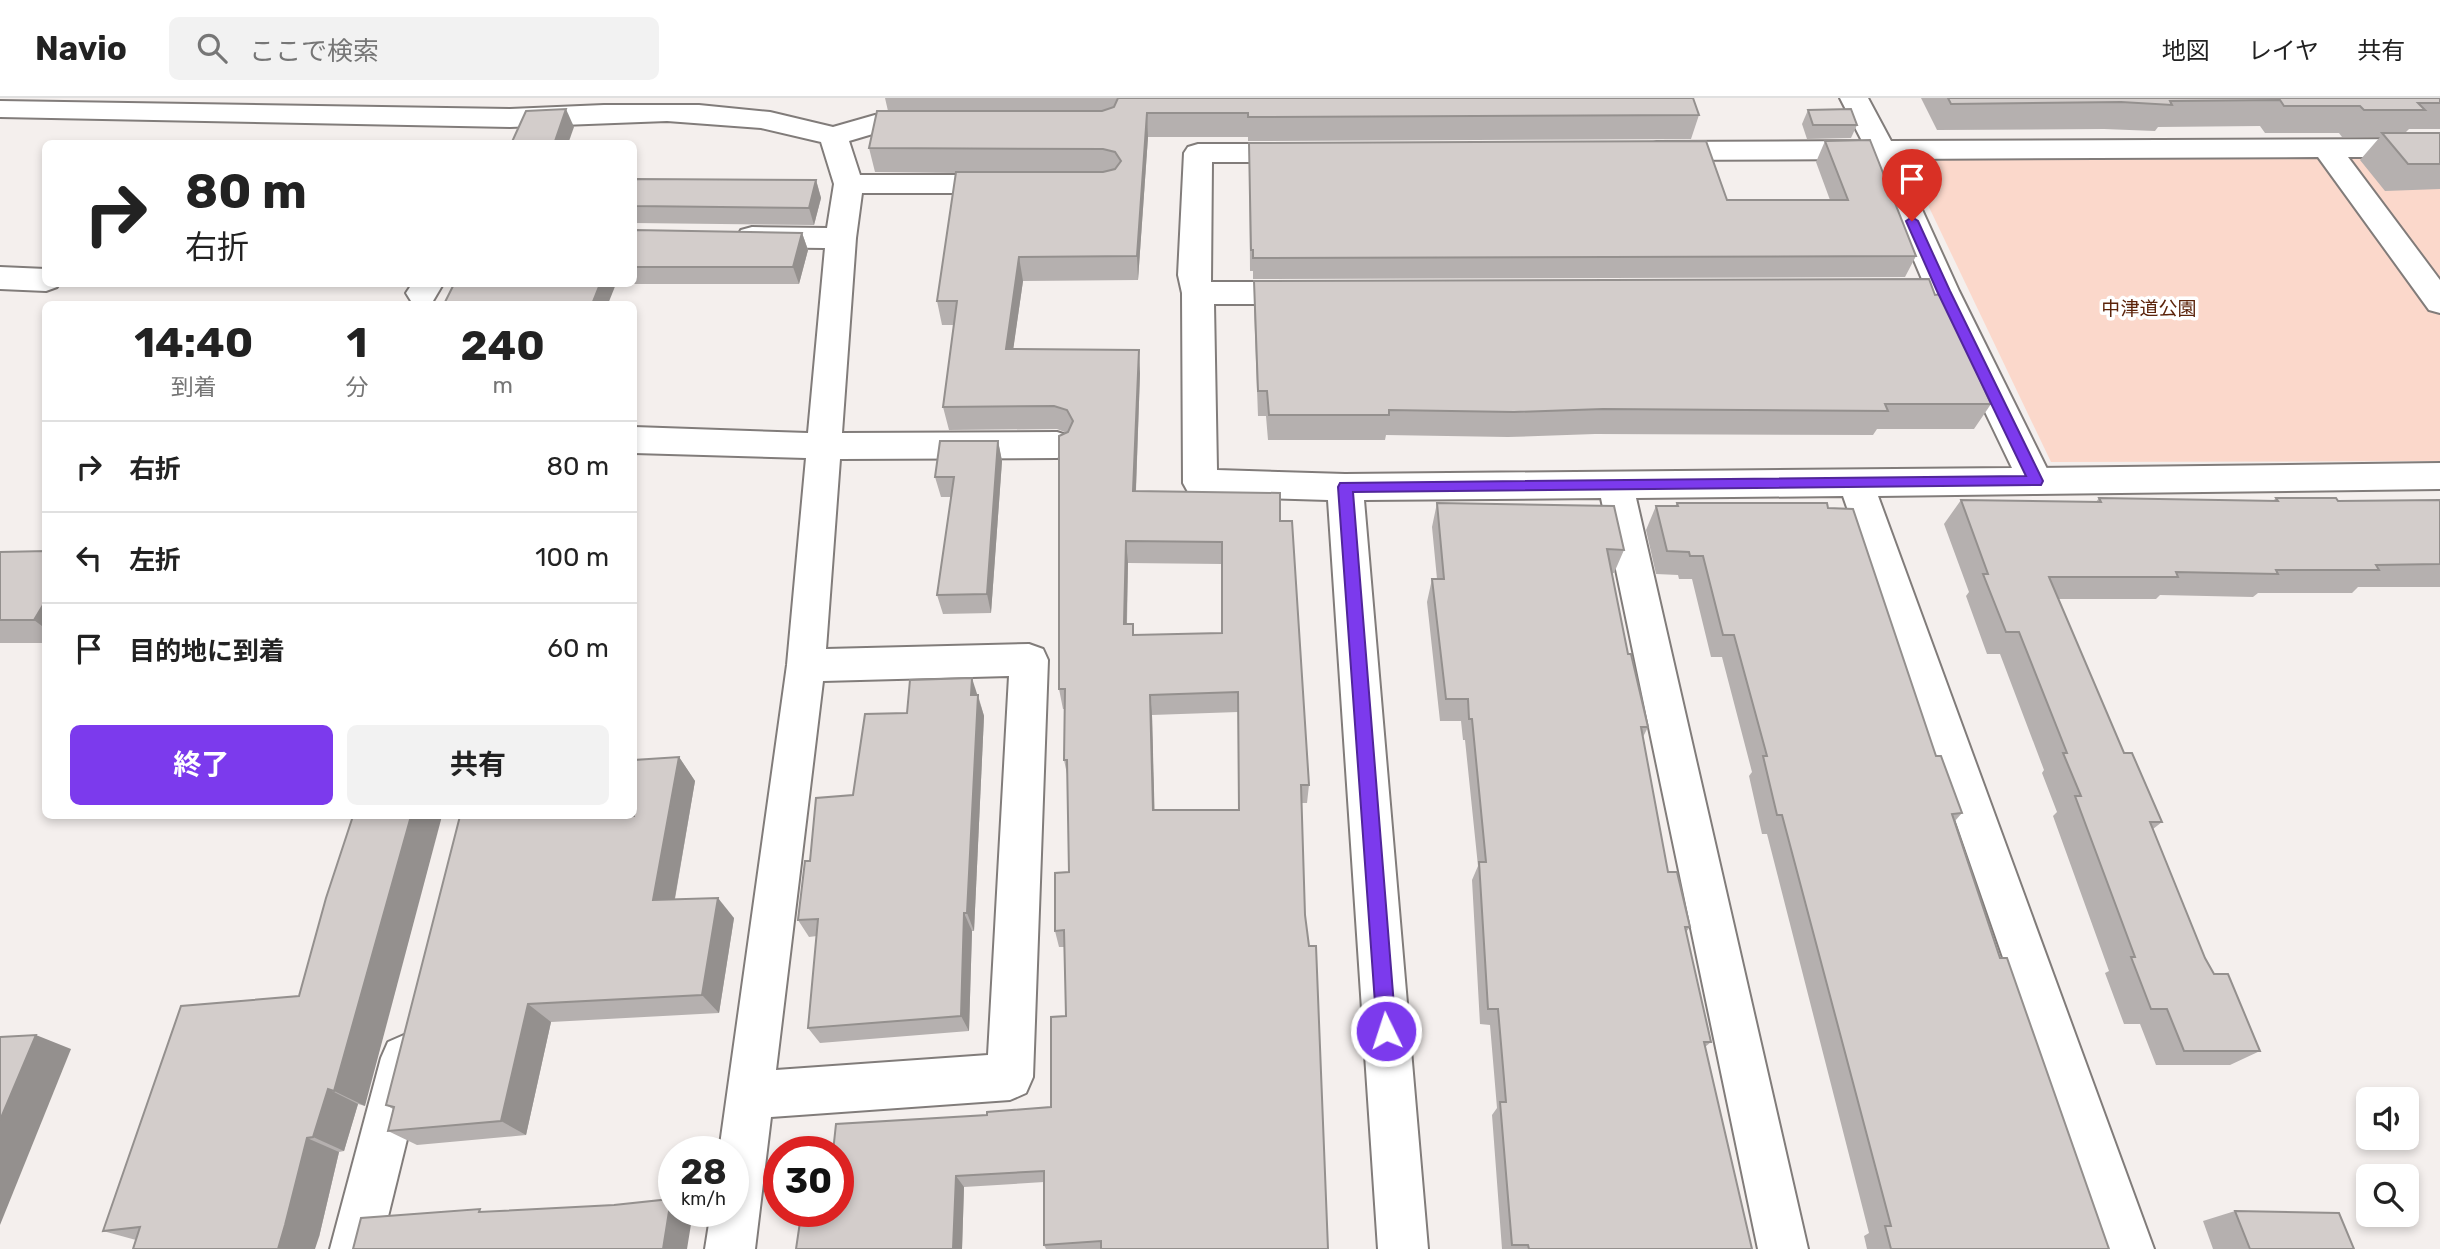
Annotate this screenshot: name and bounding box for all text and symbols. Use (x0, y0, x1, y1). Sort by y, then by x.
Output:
search box (169, 17, 659, 80)
text: Navio (35, 29, 127, 68)
icon: search (193, 29, 231, 67)
text: ここで検索 (249, 36, 379, 67)
text: 地図 (2162, 37, 2210, 65)
text: レイヤ (2248, 37, 2319, 65)
text: 共有 (2357, 37, 2405, 65)
pin (1882, 149, 1942, 221)
icon: arrive (1893, 160, 1931, 198)
text: 80 m (185, 162, 307, 220)
icon: right (70, 168, 161, 259)
text: 右折 (185, 228, 249, 266)
park label: 中津道公園 (2101, 297, 2197, 320)
text: 14:40 (134, 318, 253, 368)
text: 1 (346, 318, 367, 368)
text: 240 (461, 321, 545, 371)
text: m (492, 371, 513, 399)
text: 到着 (171, 373, 217, 401)
text: 分 (345, 373, 368, 401)
icon: right (70, 448, 108, 486)
text: 80 m (546, 451, 609, 482)
text: 右折 (129, 454, 181, 485)
icon: left (70, 539, 108, 577)
text: 100 m (535, 542, 609, 573)
text: 左折 (129, 545, 181, 576)
icon: arrive (70, 630, 108, 668)
text: 60 m (547, 633, 609, 664)
text: 目的地に到着 (129, 636, 285, 667)
button: 終了 (70, 725, 333, 805)
button: 共有 (347, 725, 609, 805)
position arrow (1349, 994, 1423, 1068)
map controls (2356, 1087, 2419, 1227)
button: sound (2356, 1087, 2419, 1150)
speed limit sign: 30 (763, 1136, 854, 1227)
text: 28 (680, 1151, 727, 1193)
button: search (2356, 1164, 2419, 1227)
text: km/h (681, 1188, 726, 1210)

